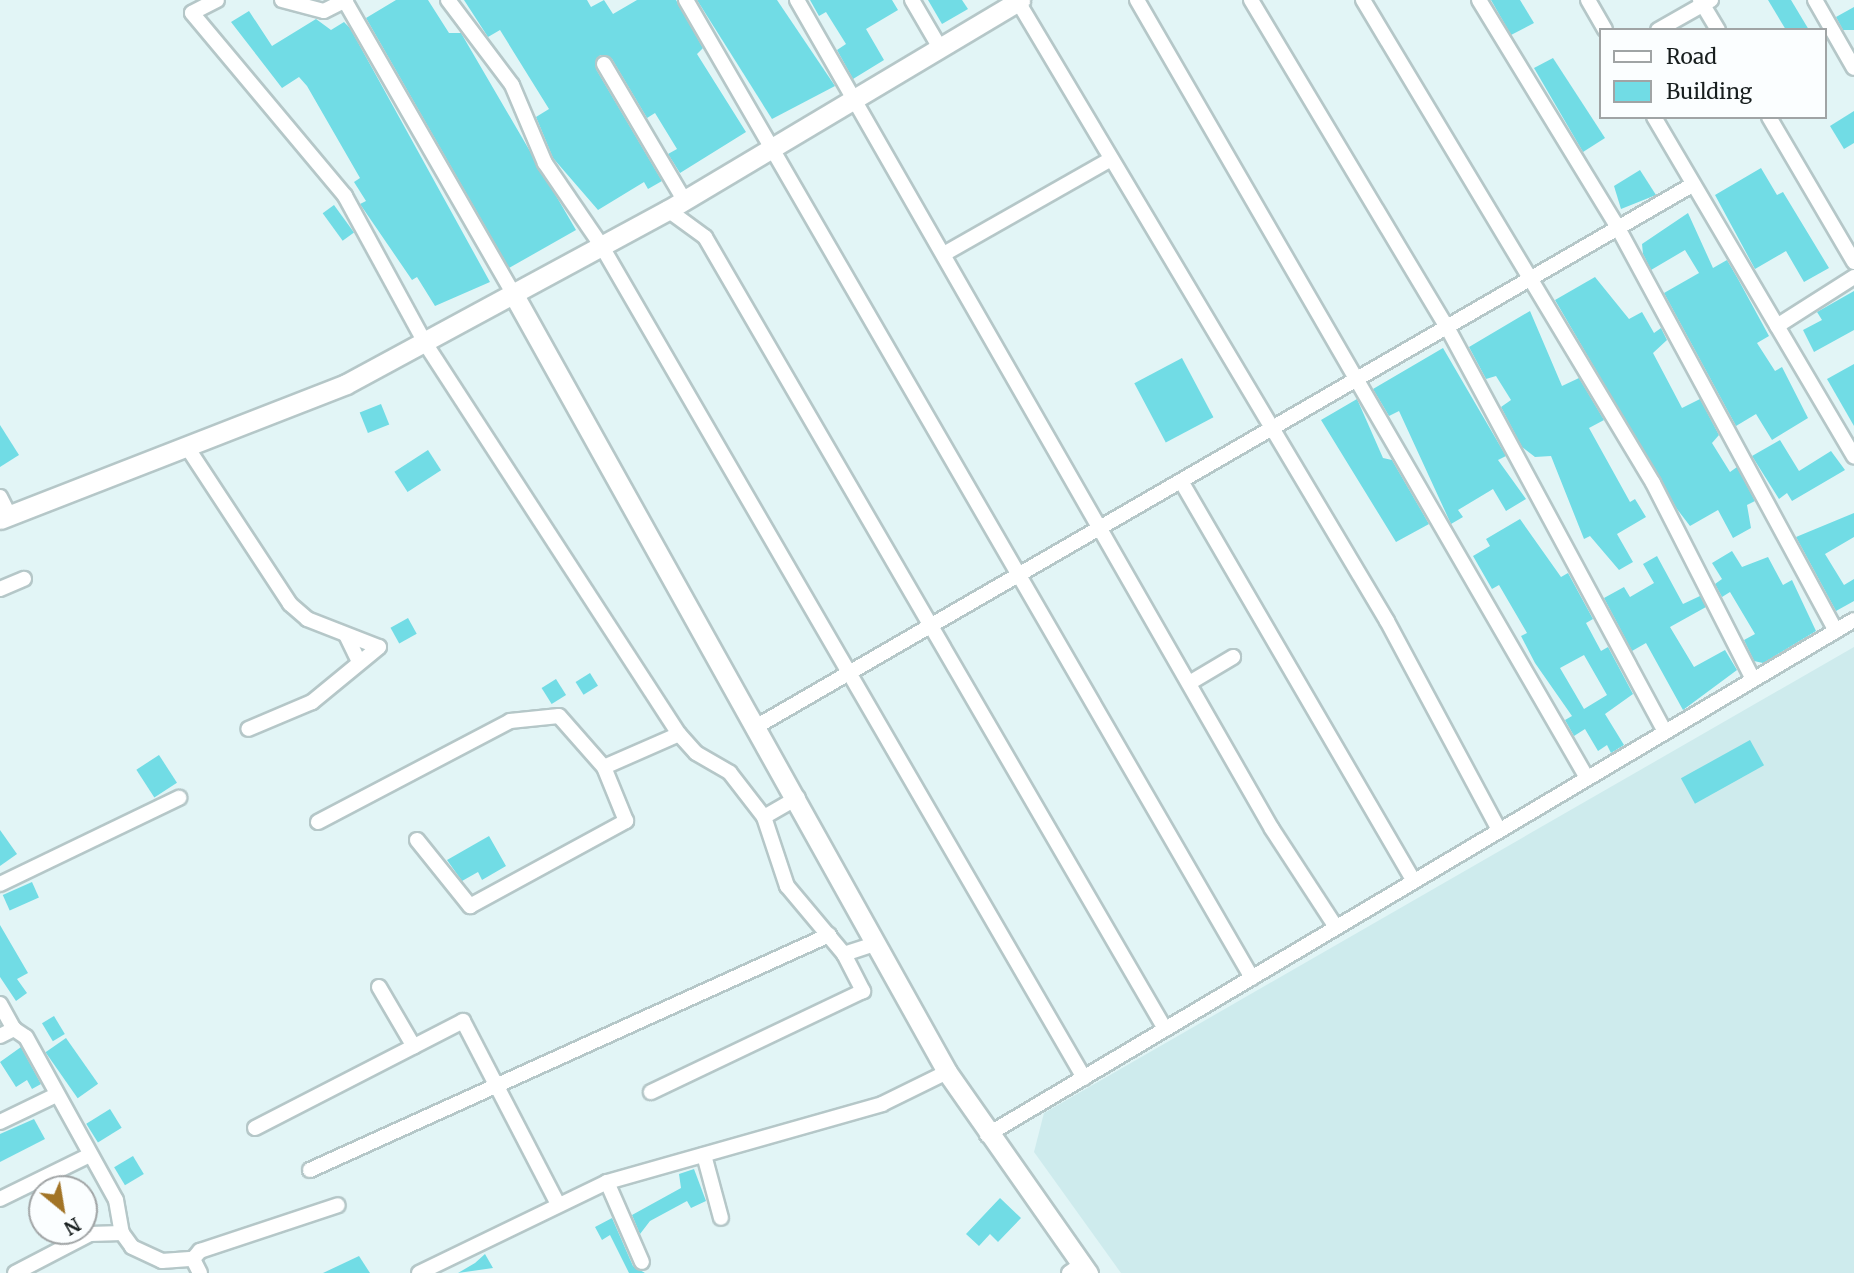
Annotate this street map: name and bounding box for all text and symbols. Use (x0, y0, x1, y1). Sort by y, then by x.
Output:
legend (1598, 28, 1826, 119)
text: Road (1666, 43, 1717, 70)
text: Building (1666, 78, 1752, 105)
north arrow (28, 1175, 98, 1245)
text: N (60, 1212, 85, 1241)

